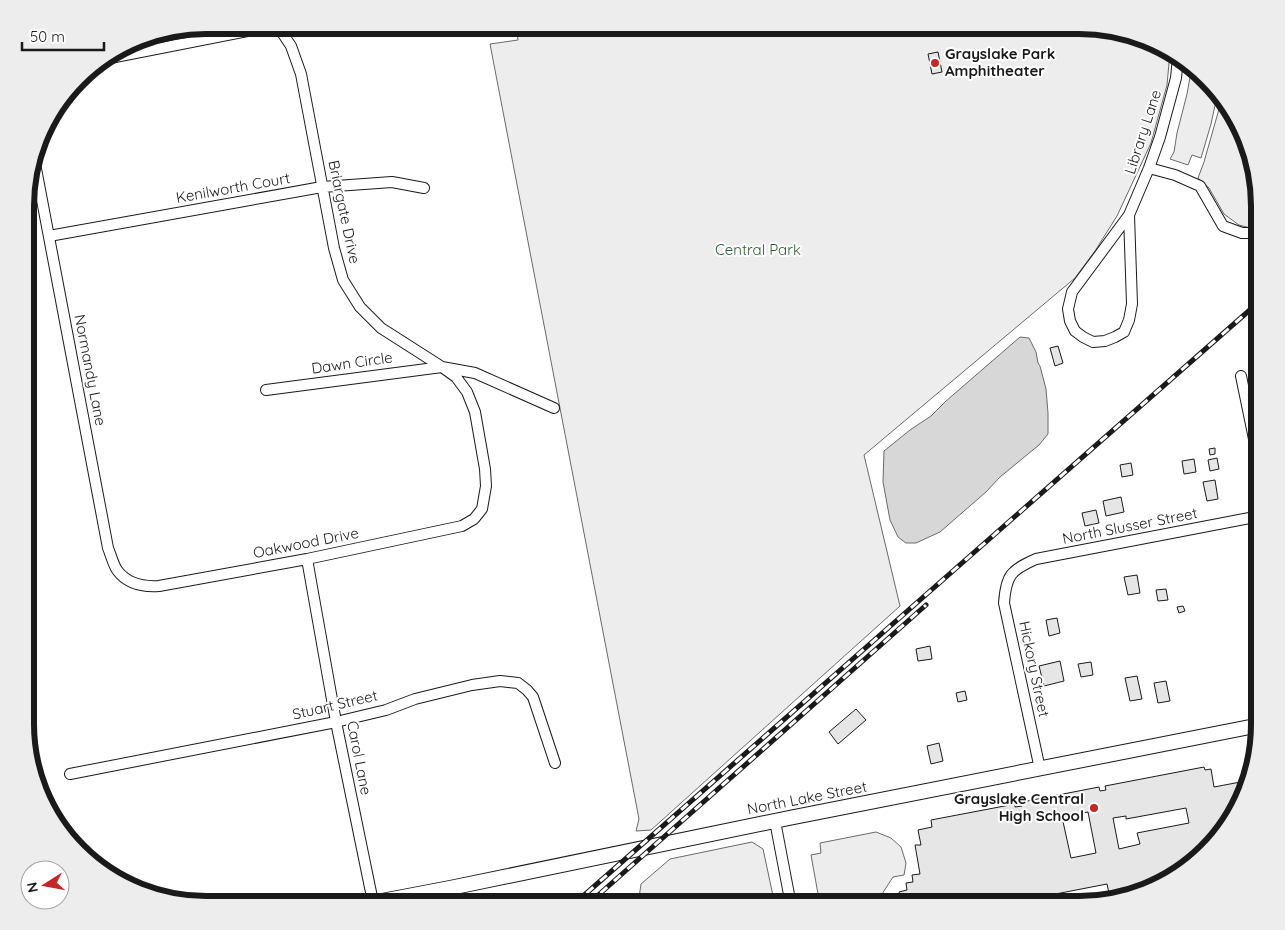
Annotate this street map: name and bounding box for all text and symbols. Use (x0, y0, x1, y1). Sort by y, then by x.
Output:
scale bar (22, 20, 105, 52)
text: 50 m (30, 27, 65, 46)
place label: Grayslake Park Amphitheater (945, 44, 1055, 80)
marker: Grayslake Park Amphitheater (929, 57, 941, 69)
street label: Library Lane (1120, 87, 1165, 176)
street label: Briargate Drive (324, 158, 365, 265)
street label: Kenilworth Court (174, 168, 291, 207)
park label: Central Park (715, 240, 801, 259)
street label: Normandy Lane (70, 313, 111, 427)
street label: Dawn Circle (310, 347, 394, 378)
street label: North Slusser Street (1061, 503, 1199, 548)
street label: Oakwood Drive (251, 523, 360, 562)
street label: Hickory Street (1015, 619, 1054, 719)
street label: Stuart Street (290, 685, 379, 724)
street label: Carol Lane (343, 719, 376, 797)
street label: North Lake Street (745, 777, 868, 818)
place label: Grayslake Central High School (954, 789, 1084, 825)
marker: Grayslake Central High School (1088, 802, 1100, 814)
north arrow (20, 860, 70, 910)
text: N (22, 881, 42, 894)

